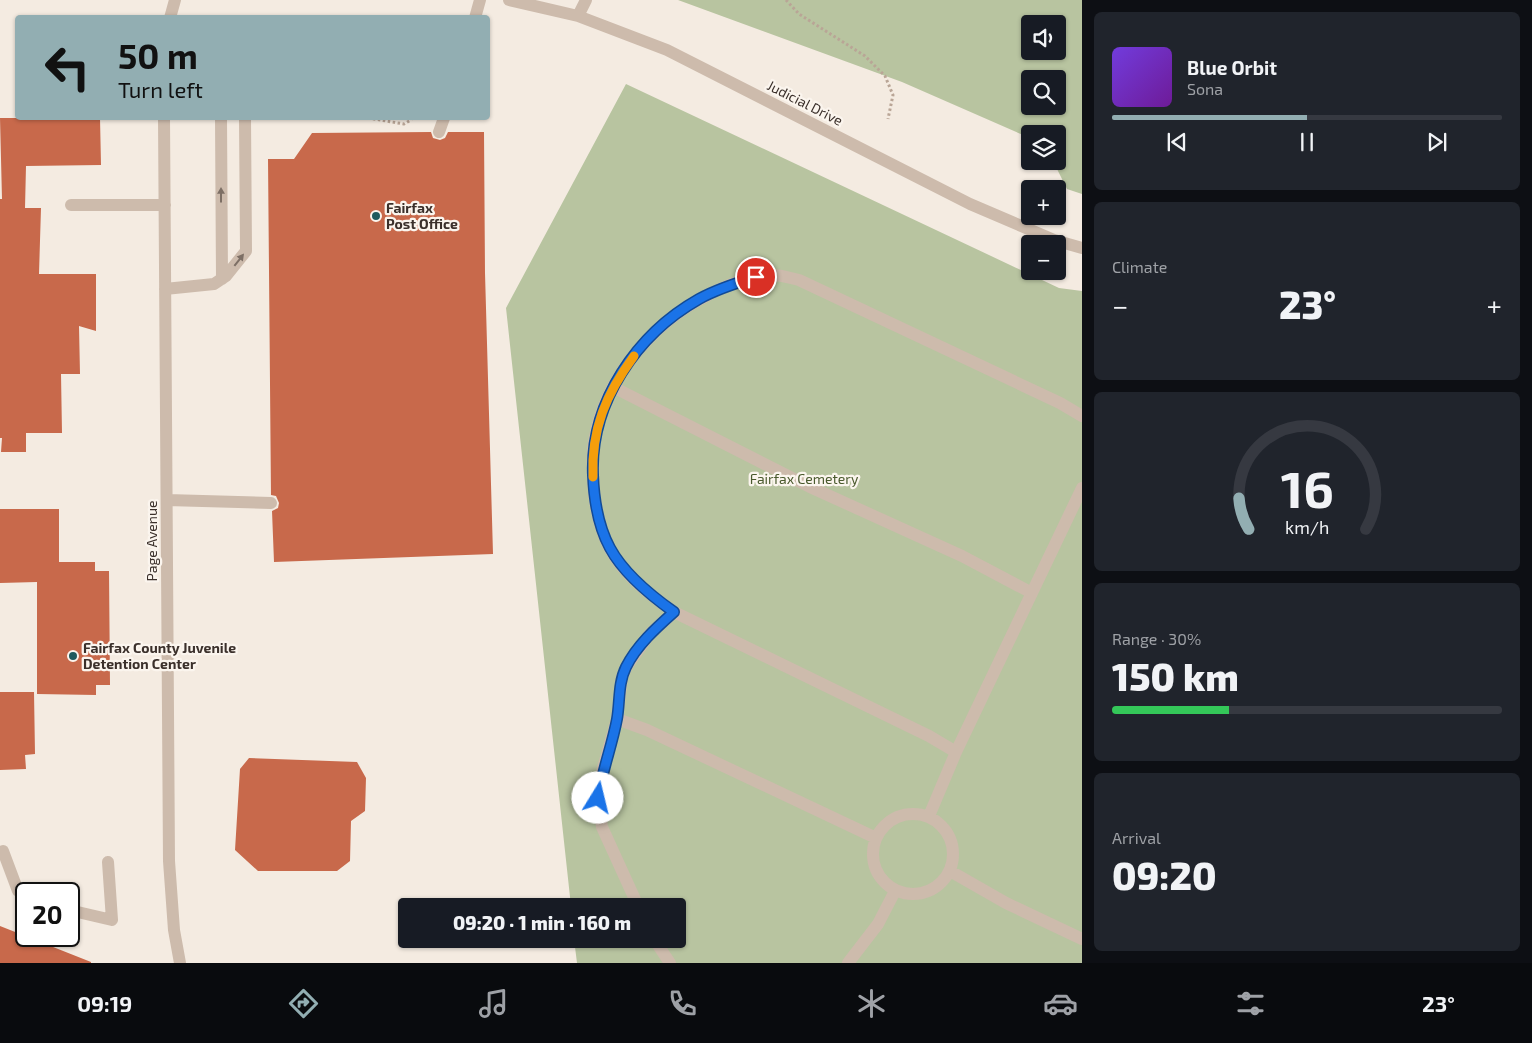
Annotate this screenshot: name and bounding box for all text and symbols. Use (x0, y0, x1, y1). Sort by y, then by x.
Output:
map controls (1021, 15, 1066, 280)
button: sound (1021, 15, 1066, 60)
text: 50 m (118, 34, 198, 76)
icon: left (35, 35, 100, 100)
text: Blue Orbit (1187, 56, 1277, 79)
button: search (1021, 70, 1066, 115)
text: Turn left (118, 76, 203, 102)
street label: Judicial Drive (765, 76, 846, 129)
text: Sona (1187, 79, 1223, 98)
button: layers (1021, 125, 1066, 170)
icon: previous (1163, 128, 1191, 156)
icon: pause (1293, 128, 1321, 156)
icon: next (1423, 128, 1451, 156)
button: + (1021, 180, 1066, 225)
one-way arrow (217, 187, 225, 203)
place label: Fairfax Post Office (386, 199, 458, 232)
marker: Fairfax Post Office (370, 210, 382, 222)
button: − (1021, 235, 1066, 280)
one-way arrow (233, 254, 244, 267)
pin (735, 256, 777, 298)
text: Climate (1112, 257, 1167, 276)
icon: arrive (742, 263, 770, 291)
text: 23° (1279, 281, 1336, 327)
text: − (1112, 288, 1128, 322)
text: + (1487, 288, 1502, 322)
text: 16 (1280, 456, 1334, 518)
park label: Fairfax Cemetery (750, 470, 859, 487)
street label: Page Avenue (143, 501, 160, 581)
text: km/h (1285, 516, 1329, 538)
text: Range · 30% (1112, 629, 1201, 648)
place label: Fairfax County Juvenile Detention Center (83, 639, 236, 672)
marker: Fairfax County Juvenile Detention Center (67, 650, 79, 662)
text: 150 km (1112, 653, 1239, 699)
position arrow (571, 771, 623, 823)
text: Arrival (1112, 828, 1161, 847)
text: 09:20 (1112, 852, 1217, 898)
speed limit sign: 20 (15, 882, 80, 947)
text: 09:20 · 1 min · 160 m (453, 911, 631, 934)
icon: directions (286, 986, 321, 1021)
icon: music (476, 986, 511, 1021)
icon: phone (665, 986, 700, 1021)
icon: climate (854, 986, 889, 1021)
icon: car (1043, 986, 1078, 1021)
icon: filters (1233, 986, 1268, 1021)
text: 09:19 (77, 990, 132, 1016)
text: 23° (1422, 990, 1455, 1016)

